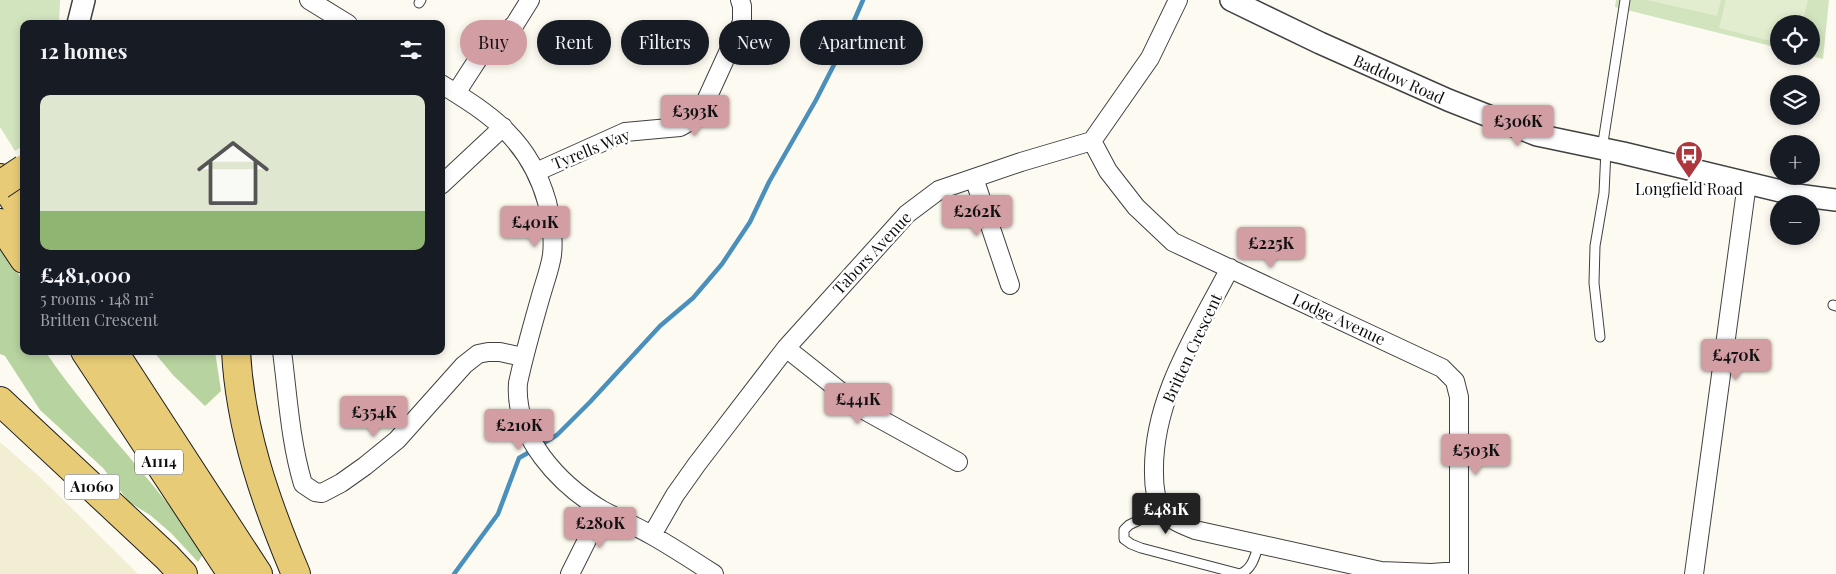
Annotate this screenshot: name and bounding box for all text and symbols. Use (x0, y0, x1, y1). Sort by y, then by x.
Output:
map controls (1770, 15, 1820, 245)
button: locate (1770, 15, 1820, 65)
chip: Buy (460, 20, 527, 65)
chip: Rent (537, 20, 611, 65)
chip: Filters (621, 20, 709, 65)
chip: New (719, 20, 790, 65)
chip: Apartment (800, 20, 923, 65)
text: 12 homes (40, 36, 127, 64)
icon: filters (397, 36, 425, 64)
street label: Baddow Road (1350, 49, 1448, 108)
button: layers (1770, 75, 1820, 125)
pin: £393K (660, 94, 730, 137)
text: £393K (672, 100, 718, 121)
pin: £306K (1483, 104, 1553, 147)
text: £306K (1494, 110, 1542, 131)
street label: Tyrells Way (549, 123, 633, 174)
icon: home (188, 128, 278, 218)
button: + (1770, 135, 1820, 185)
bus stop icon: Longfield Road (1674, 140, 1704, 179)
place label: Longfield Road (1635, 178, 1743, 199)
pin: £262K (942, 194, 1012, 237)
button: − (1770, 195, 1820, 245)
text: £262K (953, 200, 1001, 221)
pin: £401K (500, 206, 570, 248)
street label: Tabors Avenue (828, 207, 915, 299)
text: £401K (512, 211, 558, 232)
pin: £225K (1236, 226, 1306, 269)
text: £225K (1248, 232, 1294, 253)
text: £481,000 (40, 260, 131, 288)
text: 5 rooms · 148 m² (40, 288, 154, 309)
street label: Lodge Avenue (1289, 288, 1389, 349)
street label: Britten Crescent (1157, 290, 1226, 406)
text: Britten Crescent (40, 309, 158, 330)
pin: £470K (1701, 338, 1771, 381)
text: £470K (1712, 344, 1760, 365)
pin: £441K (823, 382, 893, 425)
text: £441K (835, 388, 881, 409)
pin: £354K (339, 396, 409, 438)
text: £354K (351, 401, 397, 422)
pin: £210K (484, 408, 554, 451)
text: £210K (496, 414, 542, 435)
pin: £503K (1441, 434, 1511, 476)
text: £503K (1452, 439, 1500, 460)
road number: A1114 (135, 450, 183, 474)
road number: A1060 (64, 474, 120, 500)
pin: £481K (1131, 492, 1201, 535)
text: £481K (1143, 498, 1189, 519)
pin: £280K (565, 506, 635, 549)
text: £280K (575, 512, 625, 533)

